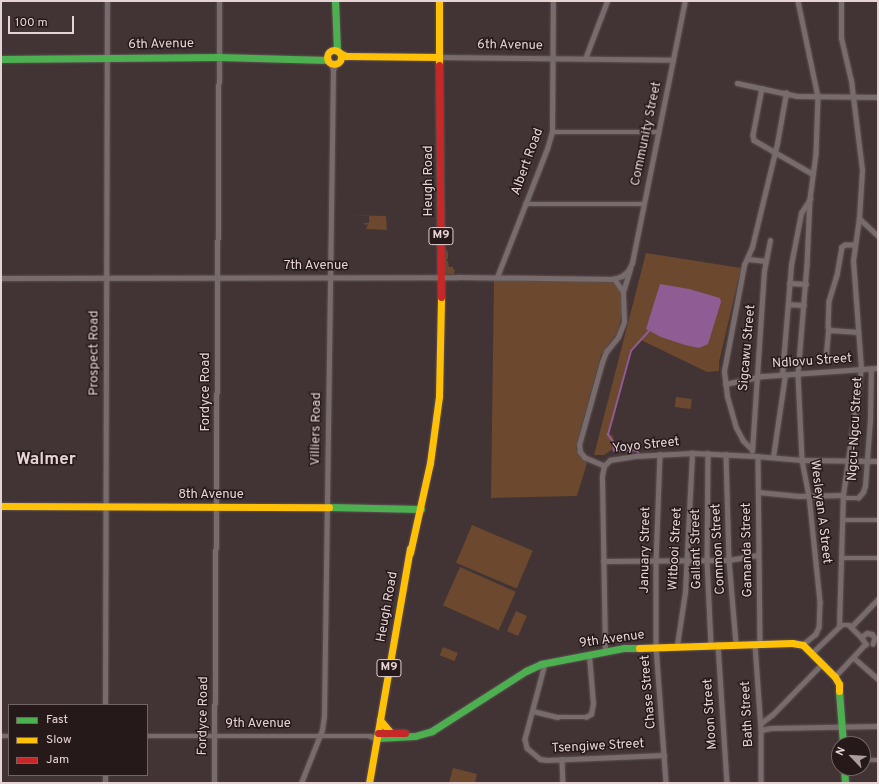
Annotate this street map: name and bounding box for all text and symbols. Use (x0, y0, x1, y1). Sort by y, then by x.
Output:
scale bar (10, 8, 76, 34)
text: 100 m (15, 15, 48, 31)
street label: 6th Avenue (128, 37, 194, 53)
street label: 6th Avenue (477, 38, 543, 54)
street label: Community Street (628, 80, 666, 188)
street label: Albert Road (509, 126, 547, 198)
street label: Heugh Road (421, 145, 437, 217)
road number: M9 (428, 226, 454, 246)
street label: 7th Avenue (284, 258, 348, 274)
street label: Sigcawu Street (736, 304, 760, 392)
street label: Prospect Road (87, 310, 103, 396)
street label: Ndlovu Street (772, 351, 852, 373)
street label: Fordyce Road (198, 352, 214, 432)
street label: Ngcu-Ngcu Street (845, 377, 867, 481)
street label: Villiers Road (309, 392, 325, 466)
street label: Yoyo Street (612, 435, 680, 457)
district label: Walmer (16, 451, 76, 471)
street label: Wesleyan A Street (806, 459, 834, 565)
street label: 8th Avenue (178, 487, 244, 503)
street label: Common Street (709, 503, 729, 595)
street label: Gamanda Street (739, 503, 757, 597)
street label: January Street (637, 507, 655, 593)
street label: Witbooi Street (666, 507, 686, 591)
street label: Gallant Street (688, 509, 706, 589)
street label: Heugh Road (374, 571, 402, 643)
street label: 9th Avenue (578, 628, 646, 652)
street label: Chase Street (638, 654, 660, 730)
road number: M9 (376, 658, 402, 678)
street label: Fordyce Road (196, 676, 212, 756)
street label: Moon Street (701, 678, 721, 750)
street label: Bath Street (738, 681, 758, 747)
legend (8, 704, 148, 776)
text: Fast (46, 712, 68, 728)
street label: 9th Avenue (225, 716, 291, 732)
text: Slow (46, 732, 72, 748)
north arrow (831, 736, 871, 776)
street label: Tsengiwe Street (551, 737, 645, 757)
text: N (833, 745, 849, 758)
text: Jam (46, 752, 69, 768)

